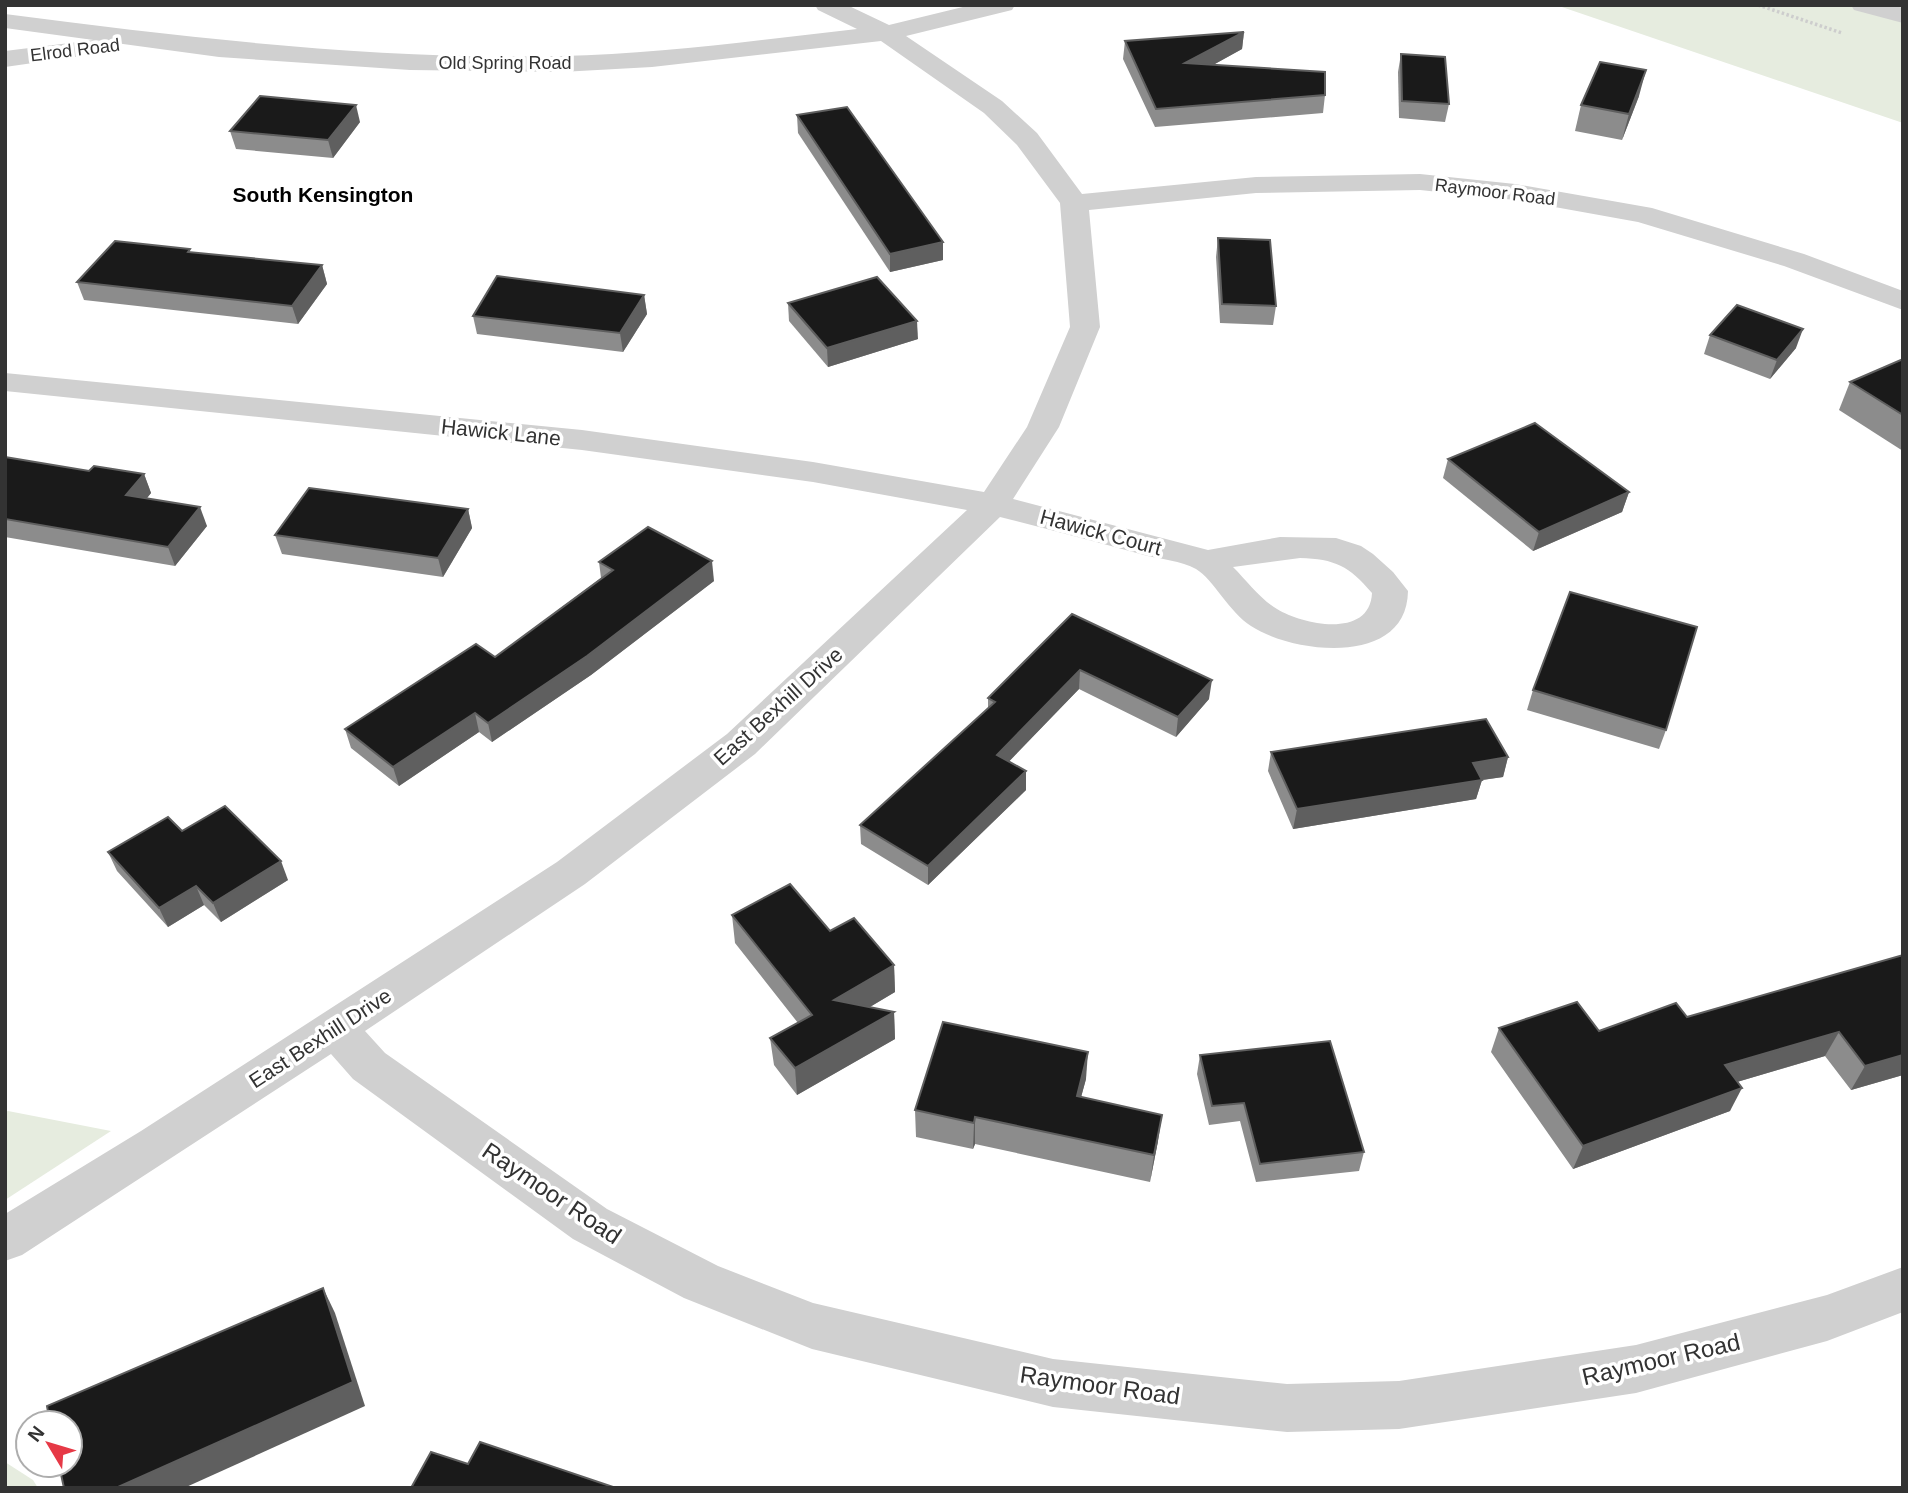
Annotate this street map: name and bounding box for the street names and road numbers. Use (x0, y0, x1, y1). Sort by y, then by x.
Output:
street label: Elrod Road (29, 35, 121, 65)
street label: Old Spring Road (438, 53, 572, 73)
street label: Raymoor Road (1434, 175, 1556, 209)
street label: Hawick Lane (440, 414, 562, 450)
street label: Hawick Court (1038, 505, 1164, 559)
street label: East Bexhill Drive (709, 642, 847, 770)
street label: East Bexhill Drive (245, 984, 395, 1092)
street label: Raymoor Road (478, 1137, 626, 1249)
street label: Raymoor Road (1579, 1328, 1743, 1390)
street label: Raymoor Road (1018, 1360, 1182, 1410)

